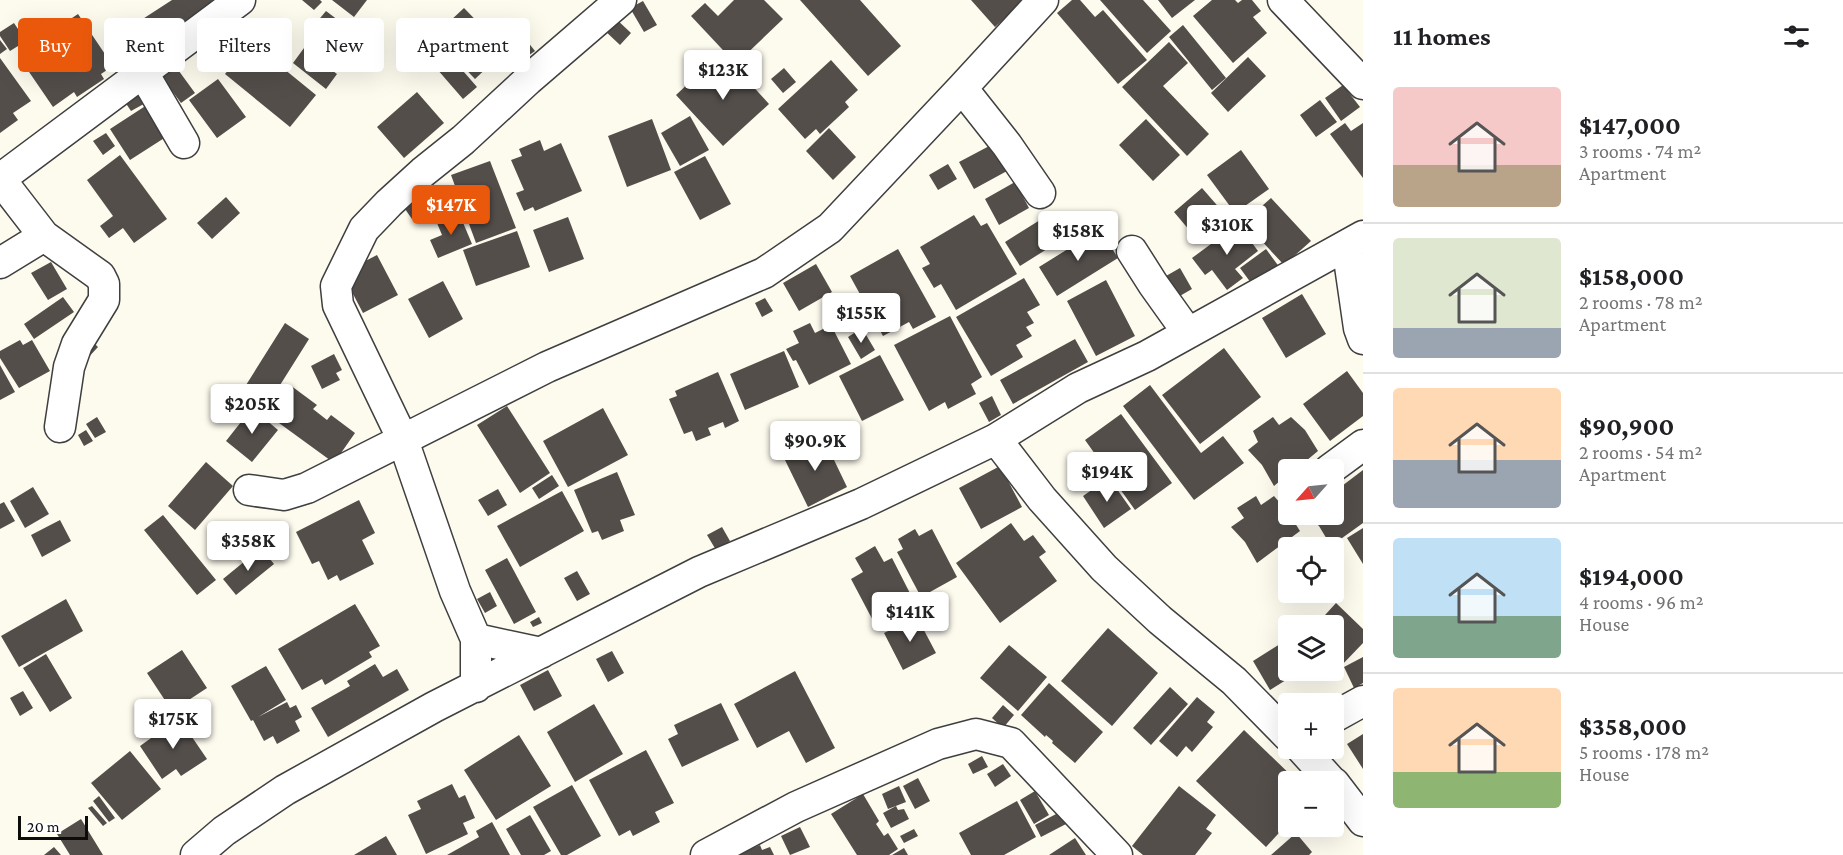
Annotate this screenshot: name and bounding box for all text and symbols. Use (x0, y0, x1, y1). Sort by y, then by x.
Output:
chip: Buy (18, 18, 92, 72)
chip: Rent (104, 18, 185, 72)
chip: Filters (197, 18, 292, 72)
chip: New (304, 18, 384, 72)
chip: Apartment (396, 18, 530, 72)
icon: filters (1780, 20, 1813, 53)
text: 11 homes (1393, 22, 1491, 51)
pin: $123K (681, 50, 765, 101)
text: $123K (698, 58, 748, 80)
icon: home (1441, 111, 1513, 183)
text: $147,000 (1579, 111, 1681, 140)
text: 3 rooms · 74 m² (1579, 140, 1701, 162)
text: Apartment (1579, 162, 1666, 184)
pin: $147K (409, 185, 493, 236)
text: $147K (426, 193, 476, 215)
pin: $310K (1185, 205, 1269, 256)
pin: $158K (1036, 211, 1120, 262)
text: $310K (1201, 213, 1253, 235)
text: $158K (1052, 219, 1104, 241)
icon: home (1441, 262, 1513, 334)
text: $158,000 (1579, 262, 1684, 291)
text: 2 rooms · 78 m² (1579, 291, 1703, 313)
pin: $155K (819, 293, 903, 344)
text: $155K (836, 301, 886, 323)
text: Apartment (1579, 313, 1666, 335)
pin: $205K (210, 384, 294, 435)
text: $205K (225, 392, 279, 414)
icon: home (1441, 412, 1513, 484)
text: $90,900 (1579, 412, 1674, 441)
pin: $90.9K (766, 421, 864, 472)
text: $90.9K (784, 429, 846, 451)
text: 2 rooms · 54 m² (1579, 441, 1702, 463)
pin: $194K (1065, 452, 1149, 503)
north arrow (1278, 459, 1344, 525)
map controls (1278, 459, 1344, 837)
text: $194K (1081, 460, 1133, 482)
text: Apartment (1579, 463, 1666, 485)
pin: $358K (206, 521, 290, 572)
text: $358K (221, 529, 275, 551)
button: locate (1278, 537, 1344, 603)
icon: home (1441, 562, 1513, 634)
text: $194,000 (1579, 562, 1684, 591)
text: 4 rooms · 96 m² (1579, 591, 1704, 613)
pin: $141K (868, 592, 952, 643)
text: $141K (886, 600, 934, 622)
text: House (1579, 613, 1629, 635)
button: layers (1278, 615, 1344, 681)
button: + (1278, 693, 1344, 759)
pin: $175K (131, 699, 215, 750)
text: $175K (148, 707, 198, 729)
icon: home (1441, 712, 1513, 784)
text: $358,000 (1579, 712, 1687, 741)
text: 5 rooms · 178 m² (1579, 741, 1709, 763)
text: House (1579, 763, 1629, 785)
button: − (1278, 771, 1344, 837)
scale bar (18, 813, 88, 840)
text: 20 m (27, 818, 60, 835)

